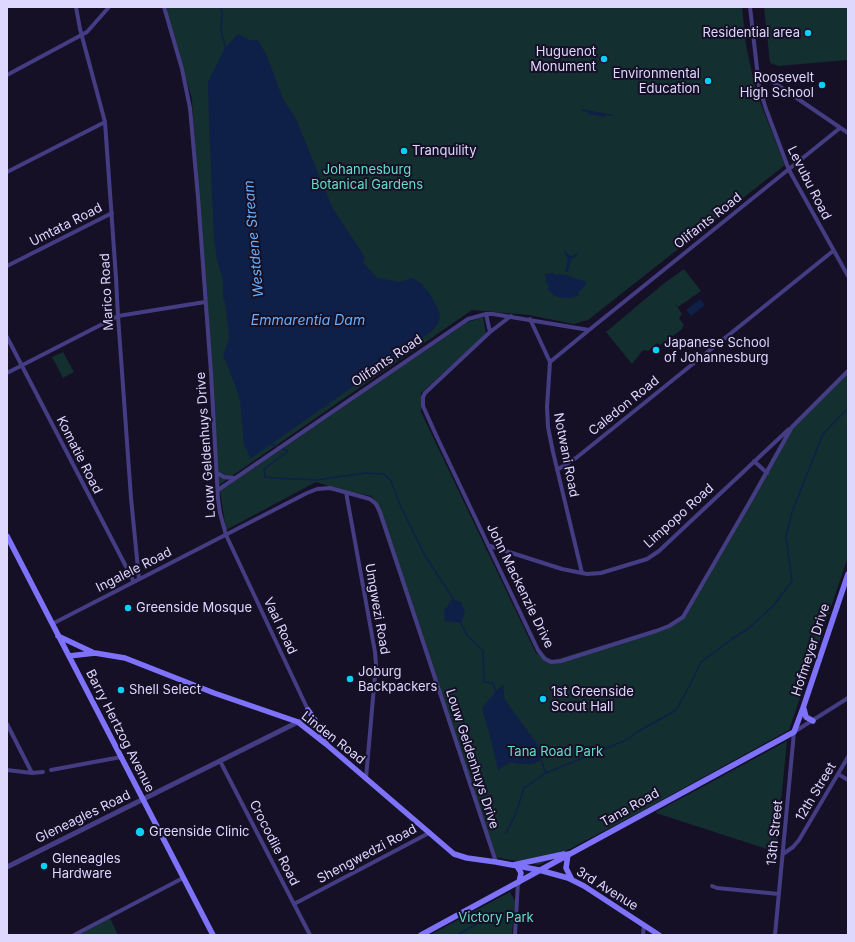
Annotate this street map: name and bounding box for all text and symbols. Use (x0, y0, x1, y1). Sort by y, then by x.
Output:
place label: Residential area (703, 25, 800, 41)
marker: Residential area (803, 28, 813, 38)
place label: Huguenot Monument (530, 44, 596, 75)
marker: Huguenot Monument (599, 54, 609, 64)
place label: Environmental Education (613, 66, 700, 97)
place label: Roosevelt High School (740, 70, 814, 101)
marker: Environmental Education (703, 76, 713, 86)
marker: Roosevelt High School (817, 80, 827, 90)
place label: Tranquility (412, 143, 476, 159)
street label: Levubu Road (784, 144, 834, 222)
marker: Tranquility (399, 146, 409, 156)
park label: Johannesburg Botanical Gardens (311, 162, 423, 193)
water label: Westdene Stream (241, 180, 267, 298)
street label: Olifants Road (671, 190, 745, 252)
street label: Umtata Road (27, 200, 105, 250)
street label: Marico Road (97, 253, 117, 331)
water label: Emmarentia Dam (251, 313, 365, 329)
street label: Olifants Road (349, 332, 425, 390)
place label: Japanese School of Johannesburg (664, 335, 770, 366)
marker: Japanese School of Johannesburg (651, 345, 661, 355)
street label: Louw Geldenhuys Drive (193, 372, 219, 518)
street label: Caledon Road (586, 373, 662, 439)
street label: Notwani Road (550, 411, 582, 499)
street label: Komatie Road (53, 414, 105, 496)
street label: Limpopo Road (641, 481, 717, 551)
street label: John Mackenzie Drive (483, 521, 557, 651)
street label: Ingalele Road (94, 544, 174, 596)
street label: Umgwezi Road (361, 562, 393, 656)
street label: Vaal Road (260, 595, 300, 657)
place label: Greenside Mosque (136, 600, 252, 616)
street label: Hofmeyer Drive (789, 602, 833, 698)
marker: Greenside Mosque (123, 603, 133, 613)
place label: Joburg Backpackers (358, 664, 437, 695)
street label: Barry Hertzog Avenue (82, 667, 158, 795)
marker: Joburg Backpackers (345, 674, 355, 684)
place label: Shell Select (129, 682, 201, 698)
place label: 1st Greenside Scout Hall (551, 684, 634, 715)
marker: Shell Select (116, 685, 126, 695)
street label: Louw Geldenhuys Drive (442, 687, 502, 831)
marker: 1st Greenside Scout Hall (538, 694, 548, 704)
street label: Linden Road (298, 708, 368, 768)
park label: Tana Road Park (507, 744, 603, 760)
street label: 12th Street (792, 760, 840, 824)
street label: Tana Road (598, 785, 662, 831)
street label: Gleneagles Road (33, 787, 133, 847)
street label: Crocodile Road (246, 798, 302, 888)
street label: 13th Street (764, 800, 786, 866)
street label: Shengwedzi Road (315, 821, 419, 887)
place label: Greenside Clinic (149, 824, 249, 840)
marker: Greenside Clinic (134, 826, 146, 838)
place label: Gleneagles Hardware (52, 851, 121, 882)
marker: Gleneagles Hardware (39, 861, 49, 871)
street label: 3rd Avenue (573, 864, 641, 914)
park label: Victory Park (458, 910, 534, 926)

